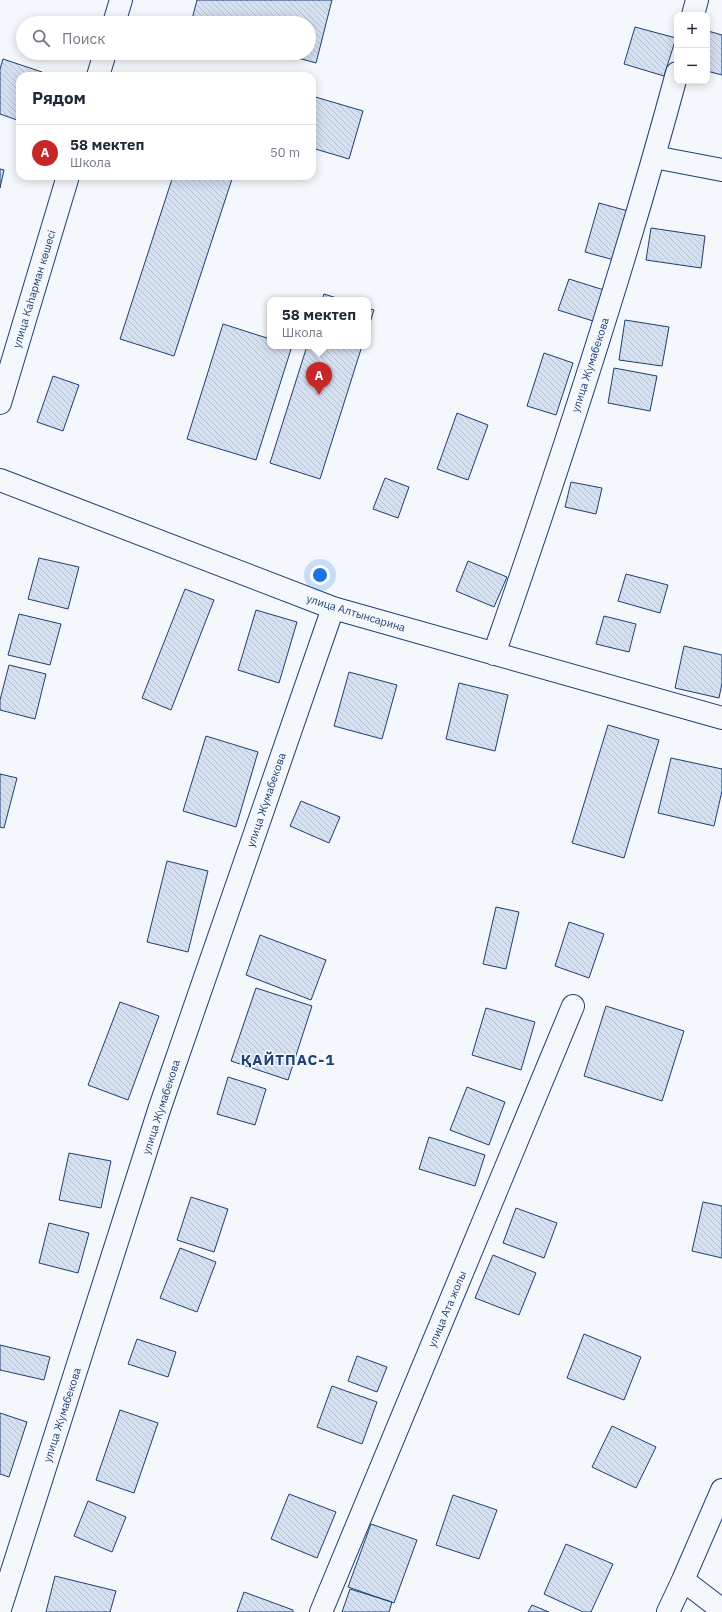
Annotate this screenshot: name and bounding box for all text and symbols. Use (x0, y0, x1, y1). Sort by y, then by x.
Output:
map controls (674, 12, 710, 84)
button: + (674, 12, 710, 48)
search box (16, 16, 316, 60)
icon: search (30, 27, 52, 49)
text: Поиск (62, 29, 105, 48)
button: − (674, 48, 710, 84)
text: Рядом (32, 87, 86, 109)
text: 58 мектеп (70, 135, 144, 154)
text: A (41, 144, 49, 161)
text: 50 m (270, 144, 300, 161)
text: Школа (70, 154, 111, 171)
street label: улица Каһарман көшесі (9, 228, 59, 350)
popup (267, 297, 371, 349)
text: 58 мектеп (282, 305, 356, 324)
street label: улица Жумабекова (568, 316, 612, 414)
text: Школа (282, 324, 323, 341)
pin: A (306, 362, 332, 395)
your location (310, 565, 330, 585)
street label: улица Алтынсарина (305, 591, 407, 635)
street label: улица Жумабекова (243, 751, 289, 849)
district label: ҚАЙТПАС-1 (241, 1050, 335, 1069)
street label: улица Жумабекова (139, 1058, 183, 1156)
street label: улица Ата жолы (425, 1269, 469, 1349)
street label: улица Жумабекова (40, 1366, 84, 1464)

